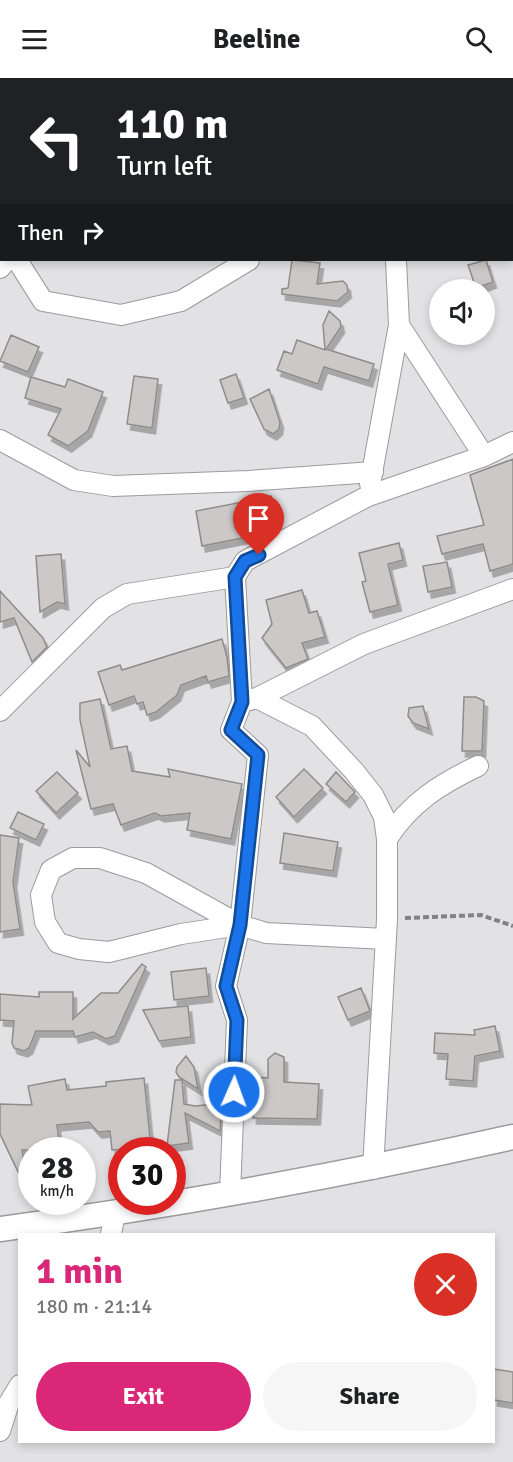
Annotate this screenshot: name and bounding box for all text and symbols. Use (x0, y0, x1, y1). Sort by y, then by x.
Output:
icon: menu (18, 23, 51, 56)
text: Beeline (213, 23, 300, 56)
icon: search (462, 23, 495, 56)
text: 110 m (117, 99, 228, 150)
icon: left (18, 102, 96, 180)
text: Turn left (117, 150, 212, 183)
icon: right (76, 216, 109, 249)
text: Then (18, 219, 64, 246)
map controls (429, 279, 495, 345)
button: sound (429, 279, 495, 345)
pin (233, 493, 284, 555)
icon: arrive (242, 502, 275, 535)
position arrow (202, 1060, 266, 1124)
speed limit sign: 30 (108, 1137, 186, 1215)
text: 28 (41, 1150, 73, 1187)
text: km/h (40, 1182, 74, 1200)
text: 1 min (36, 1249, 123, 1294)
button: close (414, 1253, 477, 1316)
text: 180 m · 21:14 (36, 1294, 152, 1319)
button: Exit (36, 1362, 251, 1431)
button: Share (263, 1362, 477, 1431)

